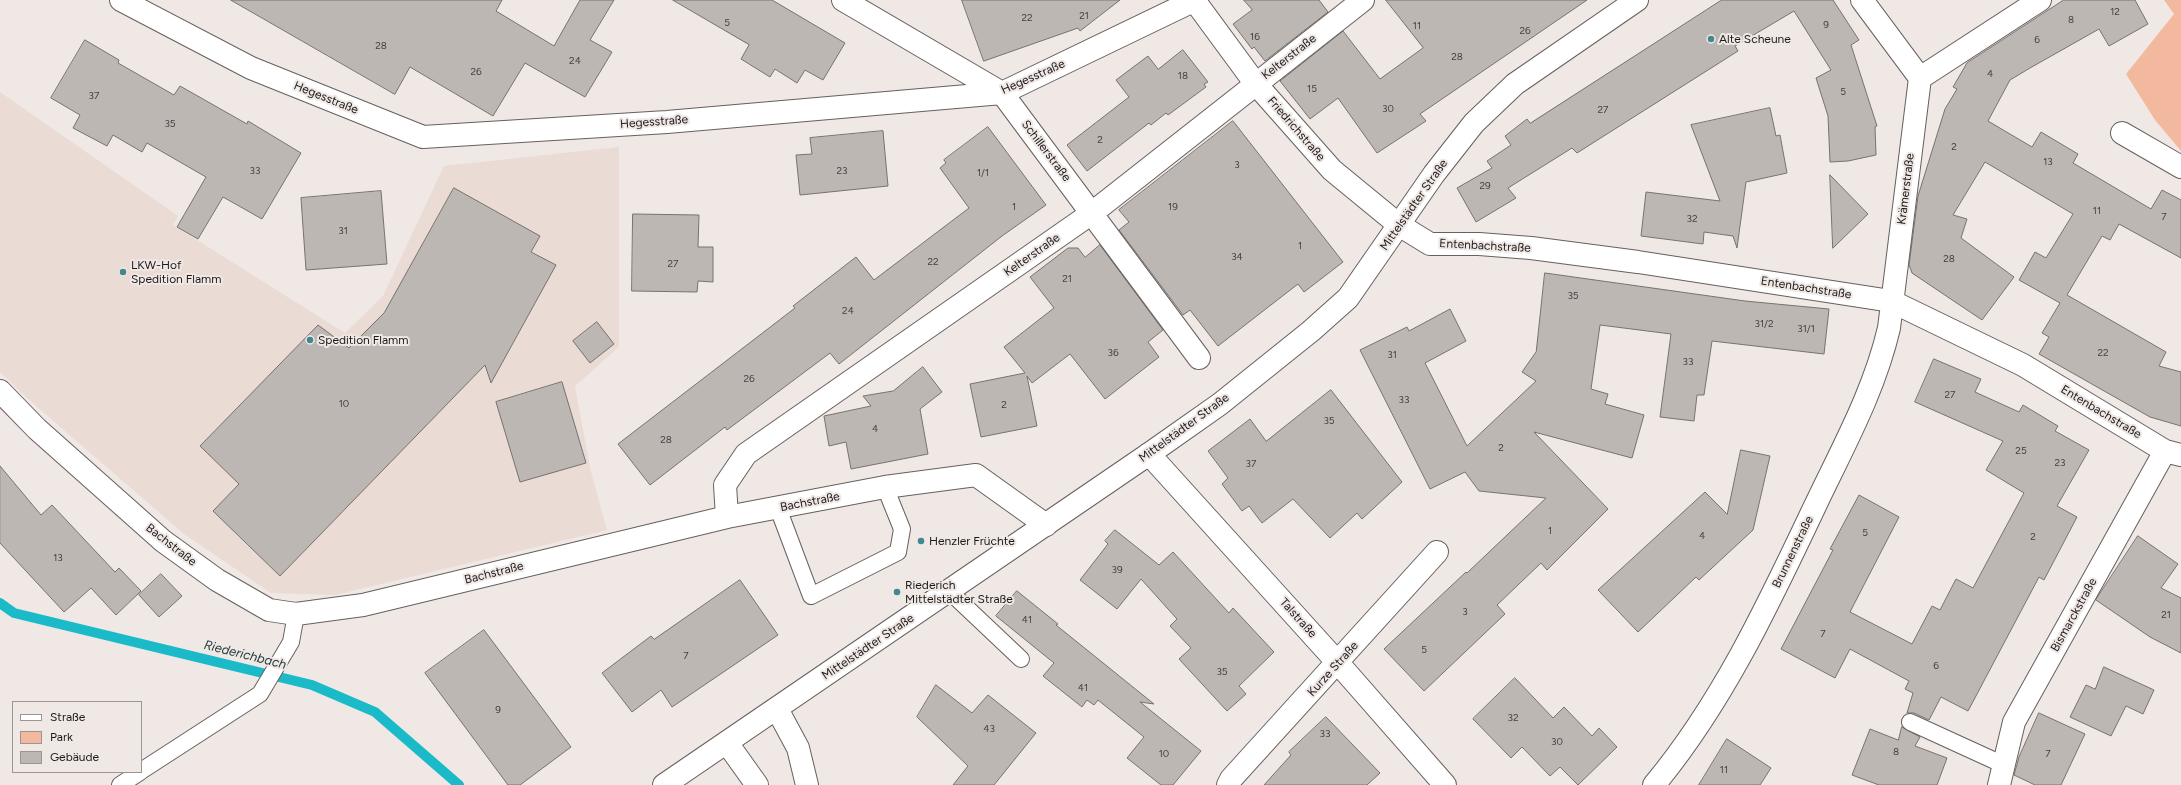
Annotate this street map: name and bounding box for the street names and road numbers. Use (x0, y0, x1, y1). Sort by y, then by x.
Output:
street label: Kelterstraße (1259, 31, 1319, 83)
street label: Hegesstraße (999, 57, 1067, 97)
street label: Hegesstraße (292, 79, 360, 117)
street label: Friedrichstraße (1264, 94, 1328, 164)
street label: Hegesstraße (619, 112, 689, 132)
street label: Schillerstraße (1018, 118, 1074, 184)
street label: Krämerstraße (1894, 152, 1918, 226)
street label: Mittelstädter Straße (1377, 157, 1451, 253)
street label: Kelterstraße (1001, 230, 1063, 280)
street label: Entenbachstraße (1439, 236, 1531, 256)
street label: Entenbachstraße (1760, 274, 1852, 302)
street label: Entenbachstraße (2058, 382, 2144, 442)
street label: Mittelstädter Straße (1136, 390, 1232, 466)
street label: Bachstraße (779, 489, 841, 515)
street label: Brunnenstraße (1769, 514, 1817, 590)
street label: Bachstraße (143, 521, 199, 569)
street label: Bachstraße (463, 559, 525, 587)
street label: Bismarckstraße (2048, 576, 2100, 654)
street label: Talstraße (1277, 595, 1319, 641)
street label: Mittelstädter Straße (819, 611, 917, 683)
street label: Kurze Straße (1305, 639, 1361, 699)

